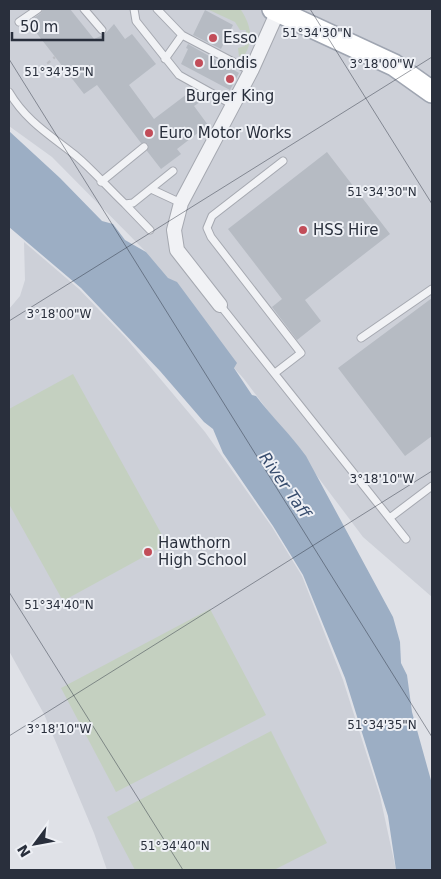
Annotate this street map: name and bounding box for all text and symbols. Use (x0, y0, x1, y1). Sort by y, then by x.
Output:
scale bar (12, 10, 104, 42)
text: 50 m (20, 18, 58, 36)
text: 51°34'30"N (282, 26, 352, 40)
place label: Esso (223, 29, 257, 47)
marker: Esso (207, 32, 219, 44)
place label: Londis (209, 54, 257, 72)
marker: Londis (193, 57, 205, 69)
text: 3°18'00"W (350, 57, 415, 71)
text: 51°34'35"N (24, 65, 94, 79)
marker: Burger King (224, 73, 236, 85)
place label: Burger King (186, 87, 274, 105)
place label: Euro Motor Works (159, 124, 292, 142)
marker: Euro Motor Works (143, 127, 155, 139)
text: 51°34'30"N (347, 185, 417, 199)
place label: HSS Hire (313, 221, 379, 239)
marker: HSS Hire (297, 224, 309, 236)
text: 3°18'00"W (27, 307, 92, 321)
water label: River Taff (255, 448, 316, 524)
text: 3°18'10"W (350, 472, 415, 486)
place label: Hawthorn High School (158, 534, 247, 569)
marker: Hawthorn High School (142, 546, 154, 558)
text: 51°34'40"N (24, 598, 94, 612)
text: 51°34'35"N (347, 718, 417, 732)
text: 3°18'10"W (27, 722, 92, 736)
north arrow (10, 819, 60, 869)
text: 51°34'40"N (140, 839, 210, 853)
text: N (14, 842, 34, 860)

